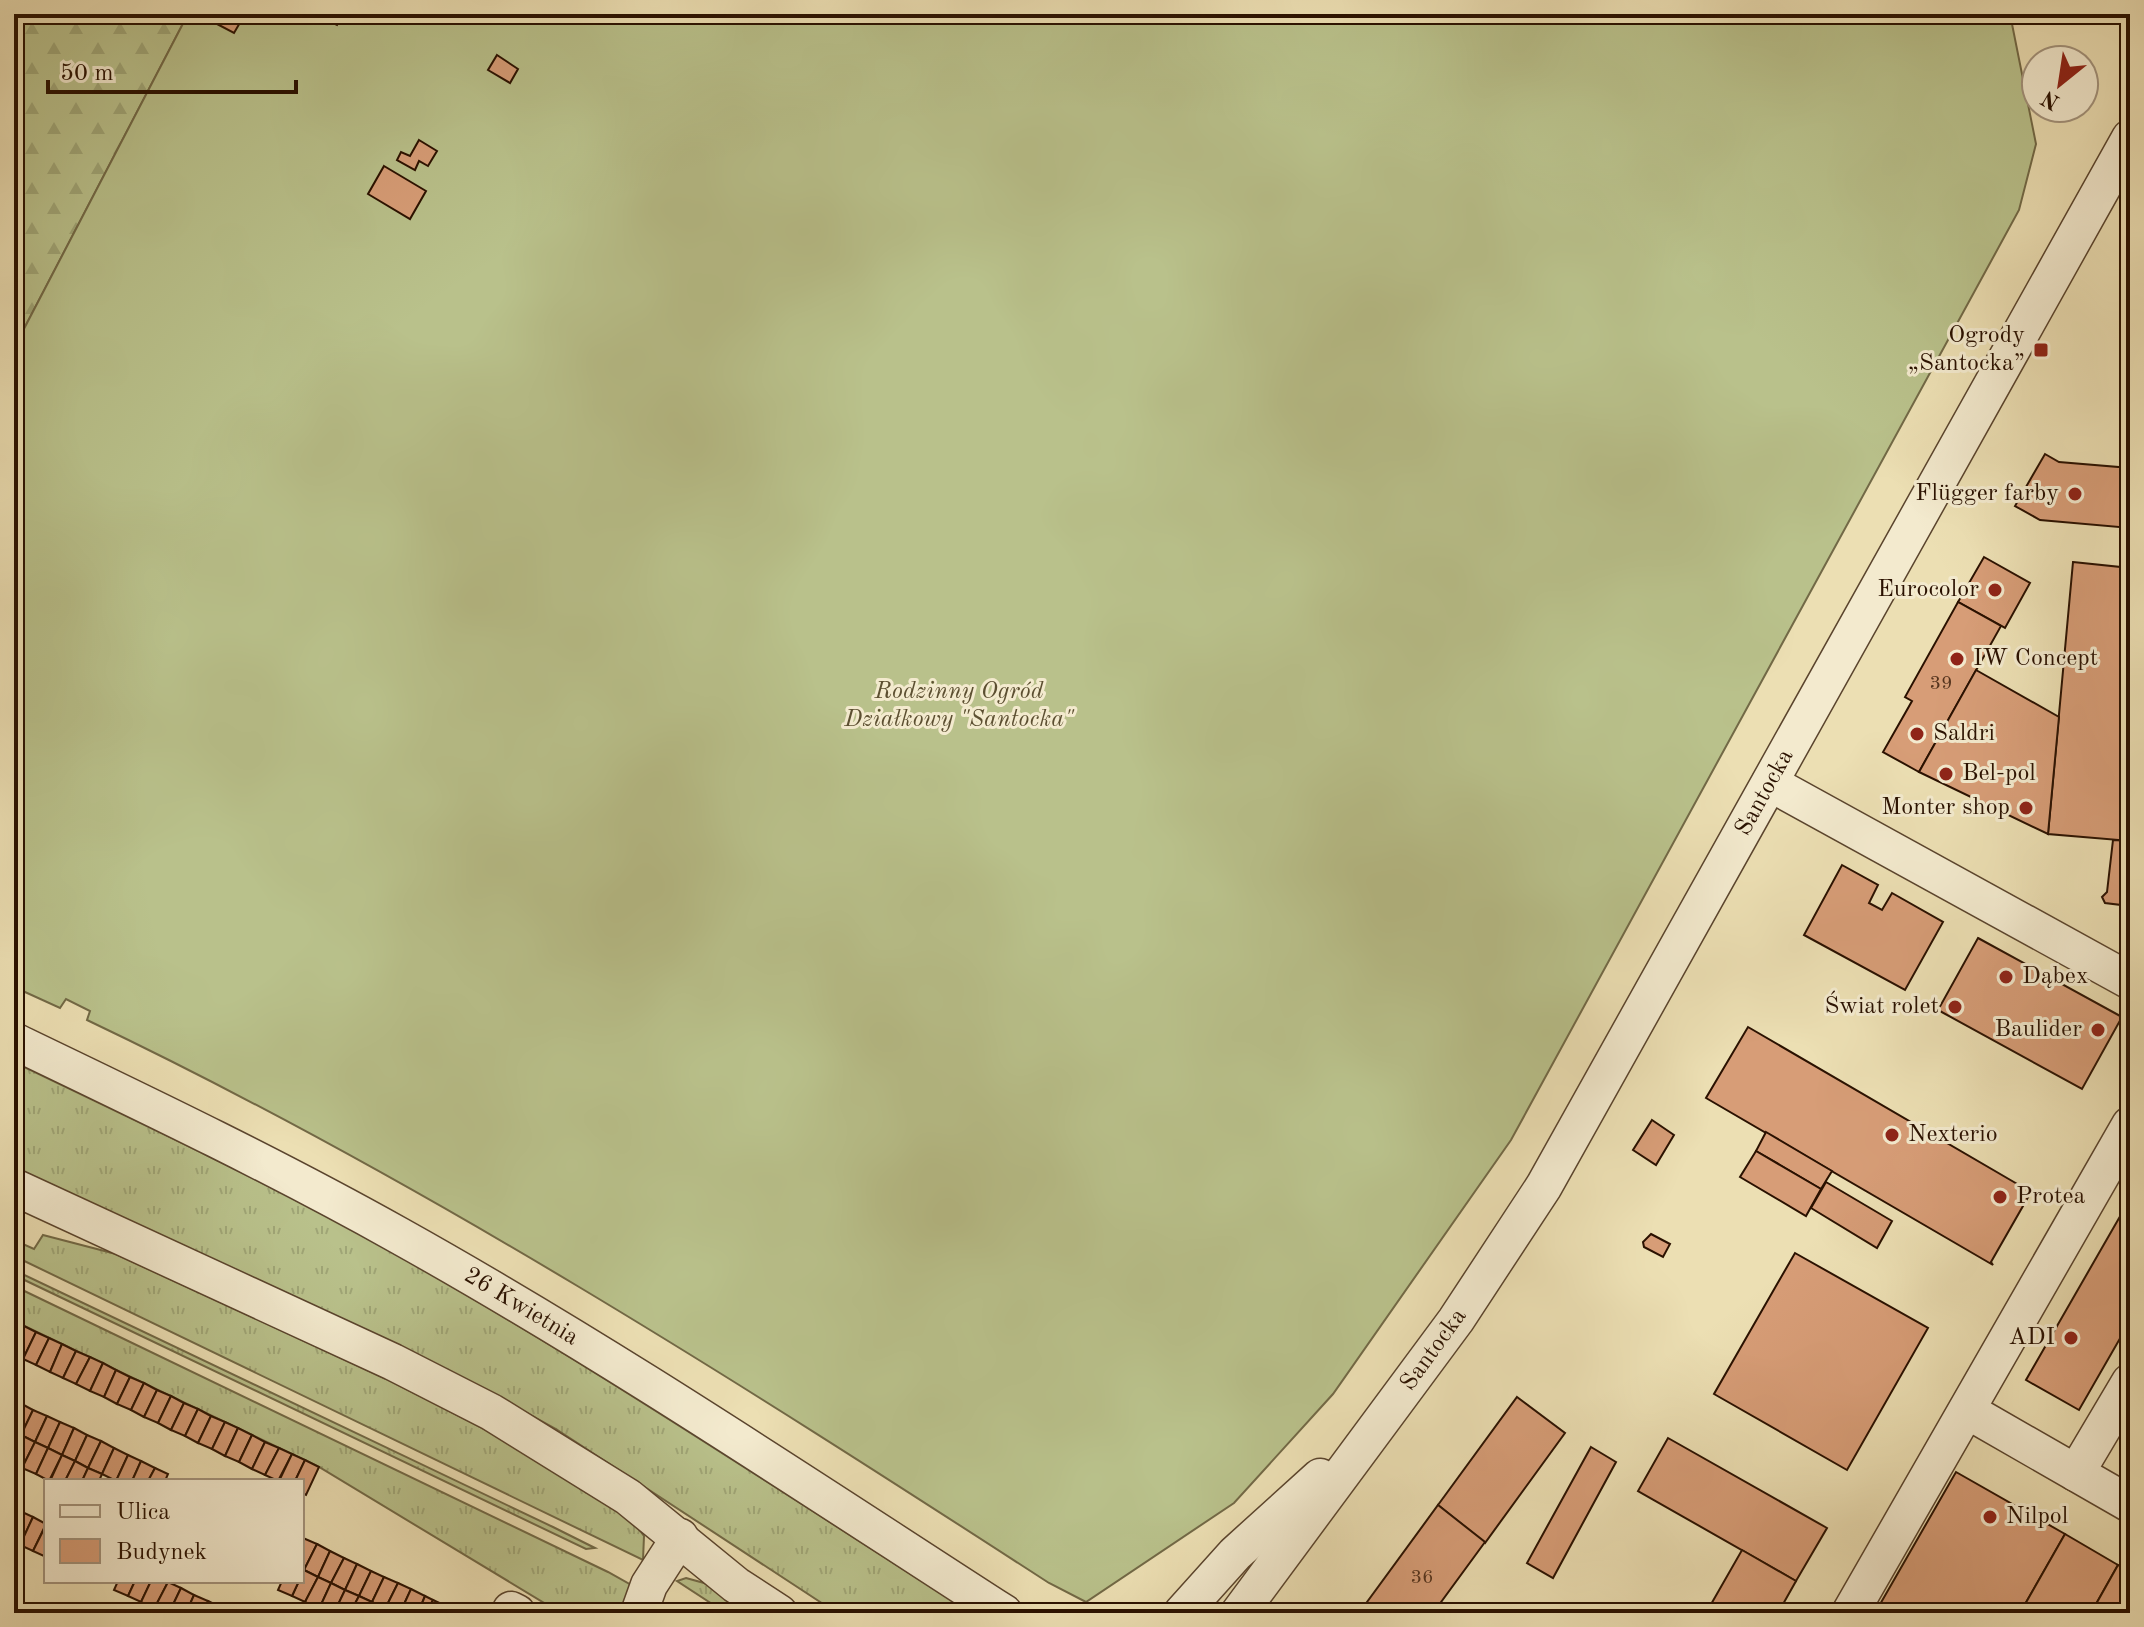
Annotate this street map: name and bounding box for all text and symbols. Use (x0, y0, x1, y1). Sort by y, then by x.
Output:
scale bar (48, 44, 296, 94)
north arrow (2020, 44, 2100, 124)
text: 50 m (60, 62, 114, 86)
text: N (2038, 86, 2064, 113)
place label: Ogrody „Santocka” (1908, 324, 2025, 376)
marker: Ogrody „Santocka” (2032, 341, 2050, 359)
place label: Flügger farby (1915, 482, 2059, 506)
marker: Flügger farby (2066, 485, 2084, 503)
place label: Eurocolor (1877, 578, 1979, 602)
marker: Eurocolor (1986, 581, 2004, 599)
place label: IW Concept (1973, 647, 2098, 671)
marker: IW Concept (1948, 650, 1966, 668)
house number: 39 (1929, 674, 1953, 694)
park label: Rodzinny Ogród Działkowy "Santocka" (843, 680, 1075, 732)
place label: Saldri (1933, 722, 1995, 746)
marker: Saldri (1908, 725, 1926, 743)
street label: Santocka (1732, 746, 1799, 840)
place label: Bel-pol (1962, 762, 2036, 786)
marker: Bel-pol (1937, 765, 1955, 783)
place label: Monter shop (1881, 796, 2010, 820)
marker: Monter shop (2017, 799, 2035, 817)
place label: Dąbex (2022, 965, 2088, 989)
marker: Dąbex (1997, 968, 2015, 986)
place label: Świat rolet (1824, 990, 1939, 1019)
marker: Świat rolet (1946, 998, 1964, 1016)
place label: Baulider (1994, 1018, 2082, 1042)
marker: Baulider (2089, 1021, 2107, 1039)
place label: Nexterio (1908, 1123, 1998, 1147)
marker: Nexterio (1883, 1126, 1901, 1144)
place label: Protea (2016, 1185, 2086, 1209)
marker: Protea (1991, 1188, 2009, 1206)
street label: 26 Kwietnia (460, 1264, 582, 1350)
street label: Santocka (1396, 1304, 1472, 1395)
place label: ADI (2008, 1326, 2055, 1350)
marker: ADI (2062, 1329, 2080, 1347)
legend (44, 1479, 304, 1583)
text: Ulica (116, 1501, 170, 1525)
place label: Nilpol (2006, 1505, 2068, 1529)
marker: Nilpol (1981, 1508, 1999, 1526)
text: Budynek (116, 1541, 207, 1565)
house number: 36 (1410, 1568, 1434, 1588)

